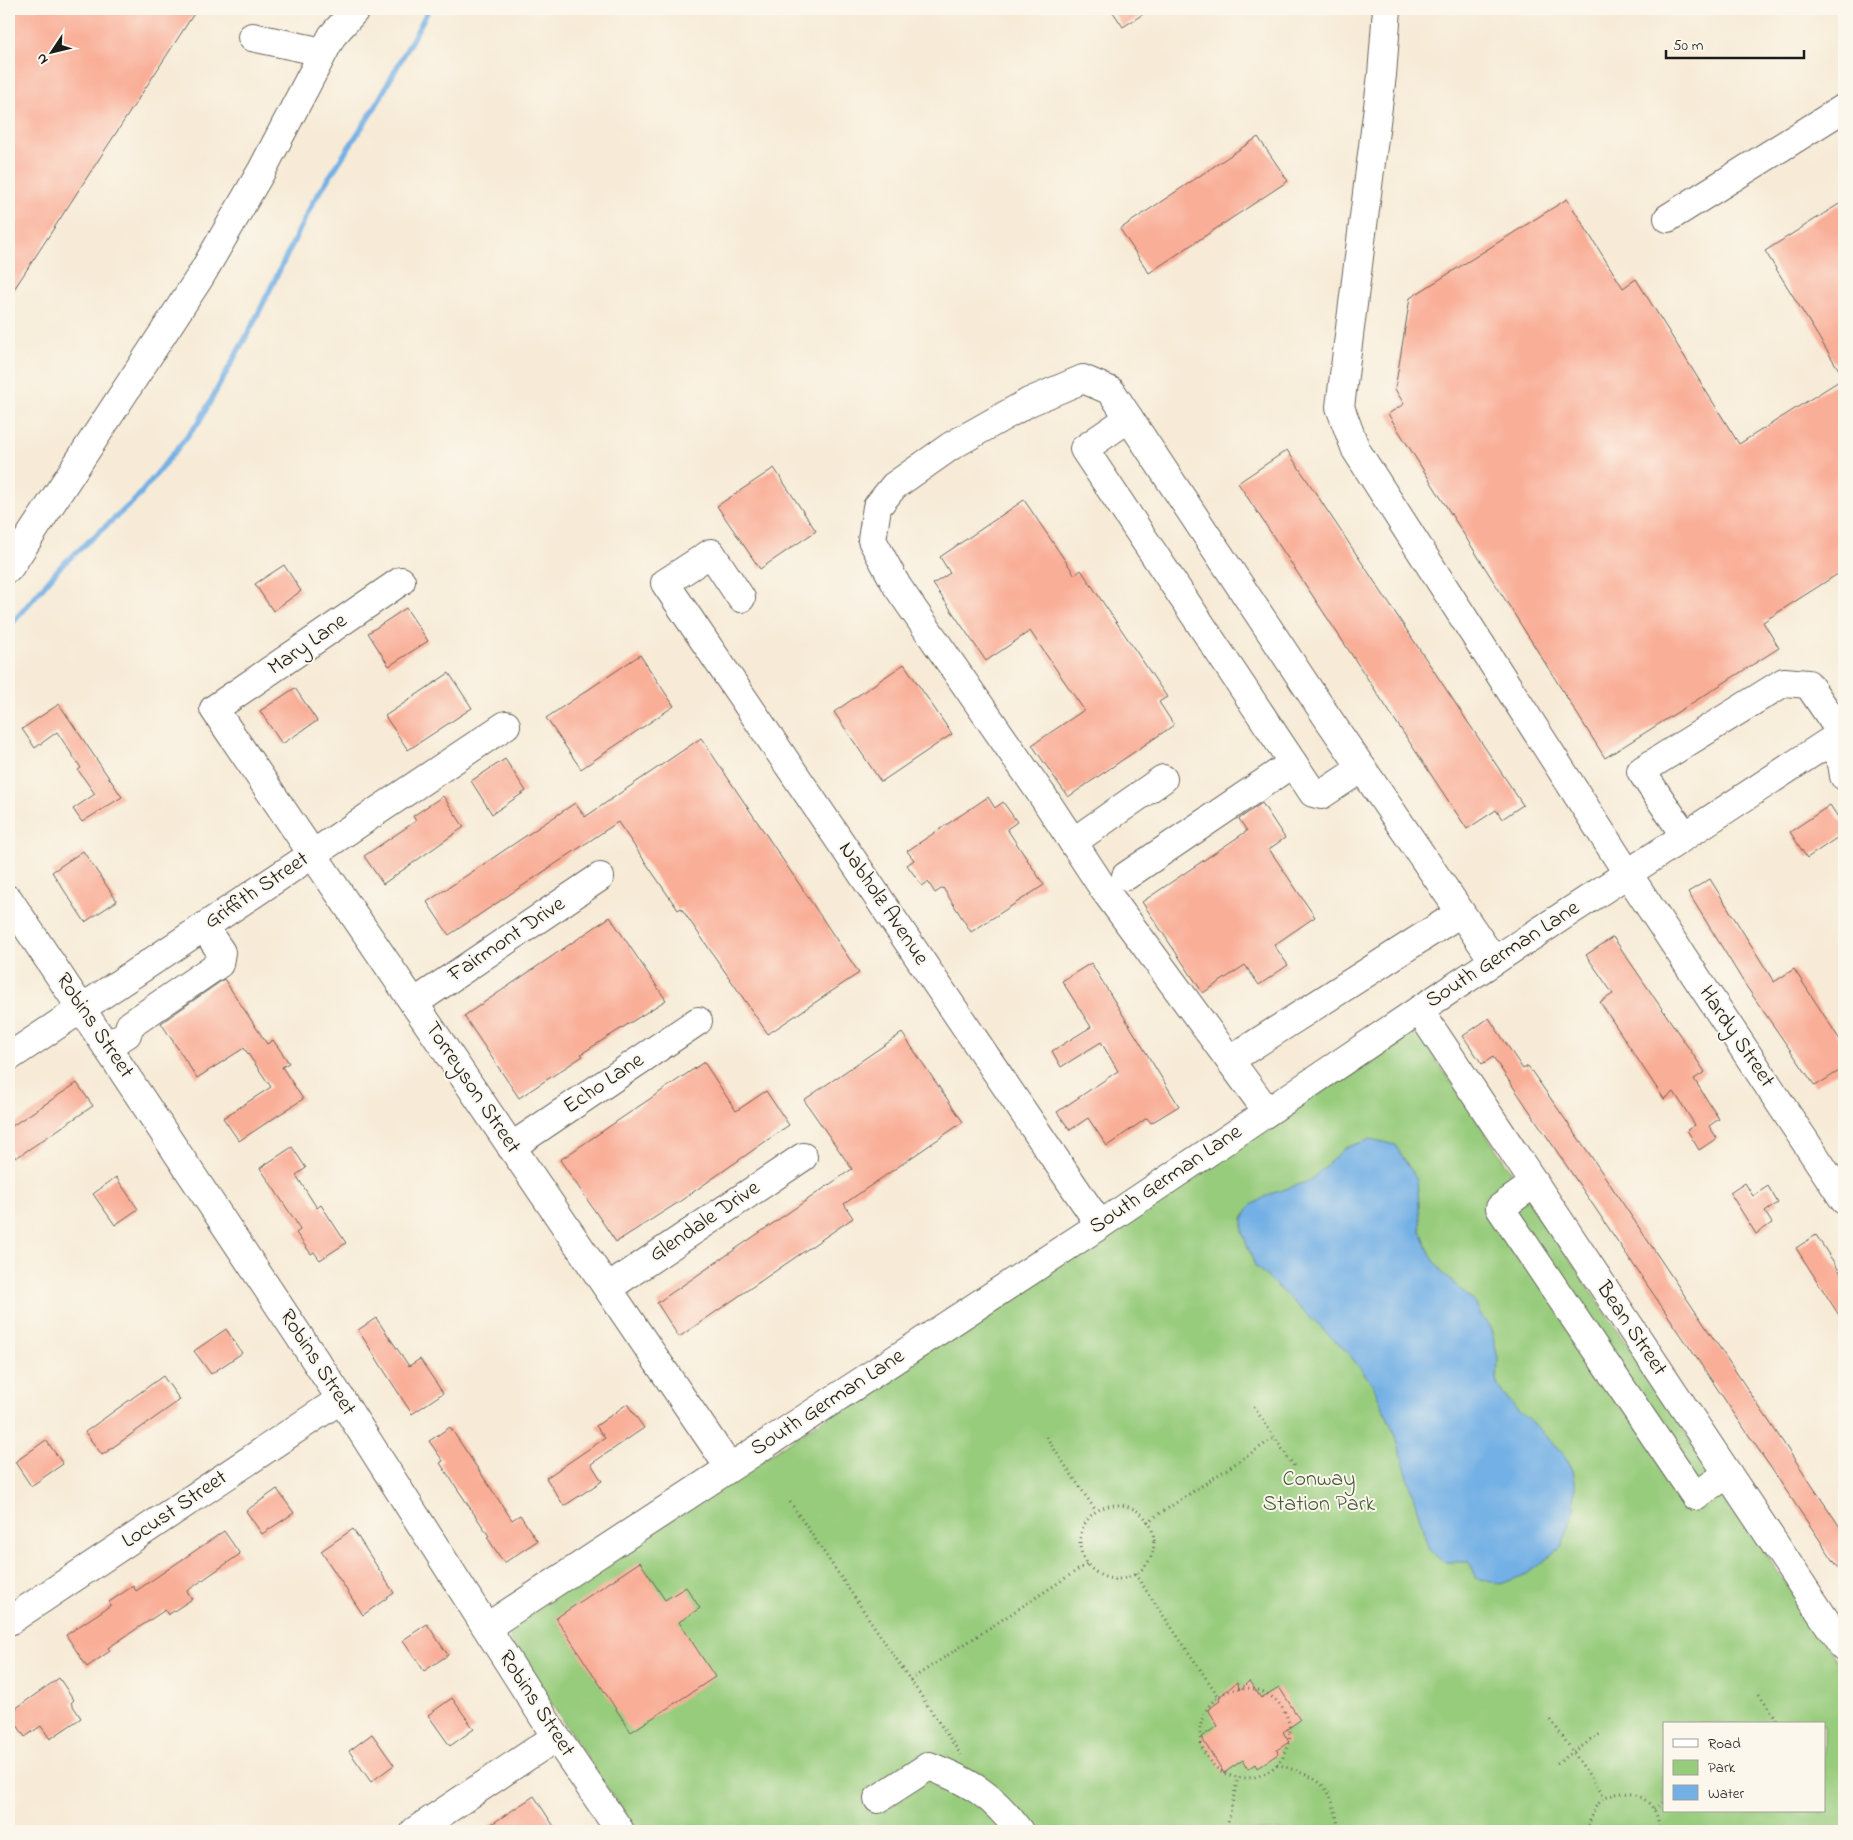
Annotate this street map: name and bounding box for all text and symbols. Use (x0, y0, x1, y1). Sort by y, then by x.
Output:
north arrow (28, 28, 78, 78)
scale bar (1666, 28, 1803, 60)
text: 50 m (1673, 35, 1704, 57)
text: N (31, 49, 54, 68)
street label: Mary Lane (262, 606, 355, 685)
street label: Nabholz Avenue (830, 836, 936, 972)
street label: Griffith Street (198, 844, 316, 938)
street label: Fairmont Drive (441, 889, 572, 992)
street label: South German Lane (1420, 893, 1586, 1017)
street label: Robins Street (47, 967, 142, 1086)
street label: Hardy Street (1689, 980, 1782, 1096)
street label: Torreyson Street (415, 1015, 528, 1162)
street label: Echo Lane (557, 1045, 651, 1123)
street label: South German Lane (1083, 1117, 1249, 1243)
street label: Glendale Drive (643, 1173, 767, 1271)
street label: Bean Street (1587, 1274, 1675, 1383)
street label: Robins Street (270, 1303, 364, 1423)
street label: South German Lane (745, 1341, 911, 1465)
street label: Locust Street (116, 1462, 235, 1557)
park label: Conway Station Park (1263, 1464, 1376, 1521)
street label: Robins Street (489, 1644, 583, 1764)
legend (1663, 1722, 1826, 1812)
text: Road (1708, 1733, 1741, 1755)
text: Park (1708, 1757, 1736, 1779)
text: Water (1708, 1783, 1744, 1805)

